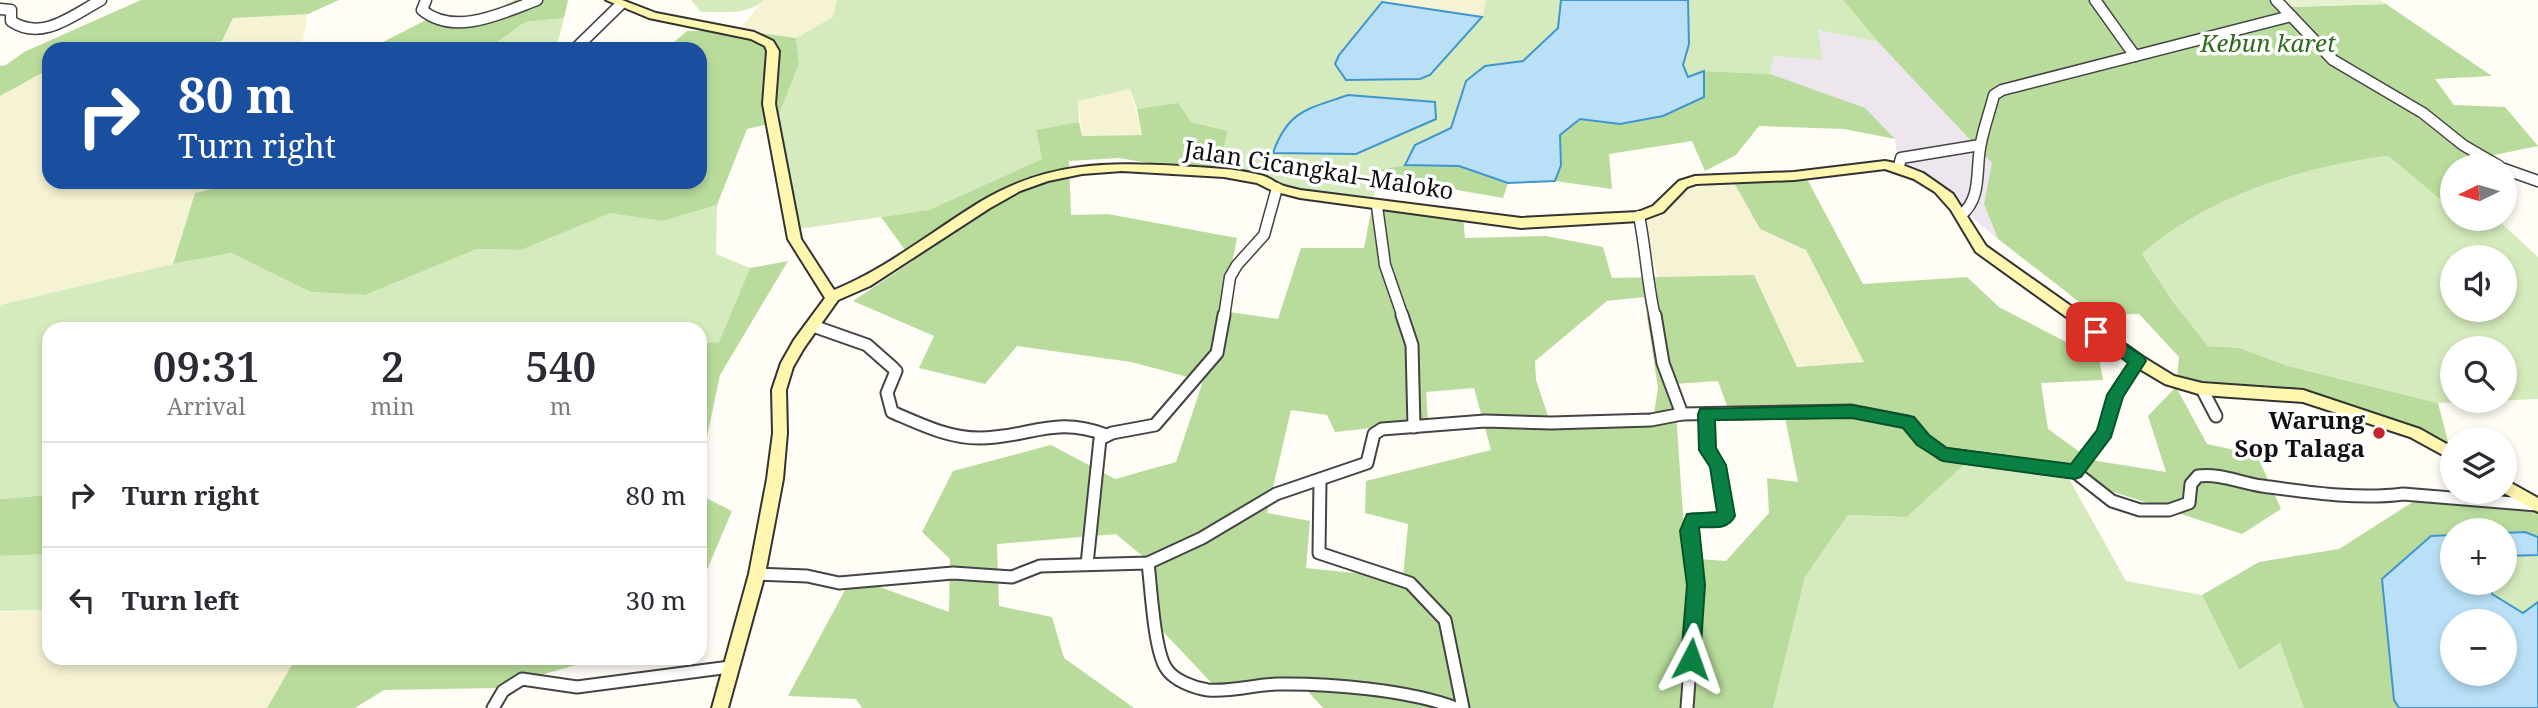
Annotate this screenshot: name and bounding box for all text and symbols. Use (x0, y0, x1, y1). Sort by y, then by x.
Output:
park label: Kebun karet (2199, 26, 2336, 59)
text: 80 m (178, 61, 294, 127)
icon: right (63, 70, 154, 161)
text: Turn right (178, 124, 336, 167)
street label: Jalan Cicangkal–Maloko (1181, 131, 1456, 207)
north arrow (2440, 154, 2516, 231)
map controls (2440, 154, 2517, 686)
button: sound (2440, 245, 2517, 322)
pin (2066, 302, 2126, 362)
icon: arrive (2077, 313, 2115, 351)
button: search (2440, 336, 2517, 413)
text: 09:31 (153, 337, 260, 394)
text: 2 (381, 337, 404, 394)
text: 540 (525, 337, 596, 394)
text: Arrival (167, 390, 246, 422)
text: min (371, 390, 415, 422)
text: m (550, 390, 572, 422)
place label: Warung Sop Talaga (2235, 403, 2366, 464)
marker: Warung Sop Talaga (2371, 425, 2387, 441)
button: layers (2440, 427, 2517, 504)
icon: right (63, 476, 101, 514)
text: Turn right (122, 477, 259, 513)
text: 80 m (626, 477, 686, 513)
button: + (2440, 518, 2517, 595)
icon: left (63, 581, 101, 619)
text: Turn left (122, 582, 239, 618)
text: 30 m (626, 582, 686, 618)
button: − (2440, 609, 2517, 686)
position arrow (1654, 622, 1728, 696)

